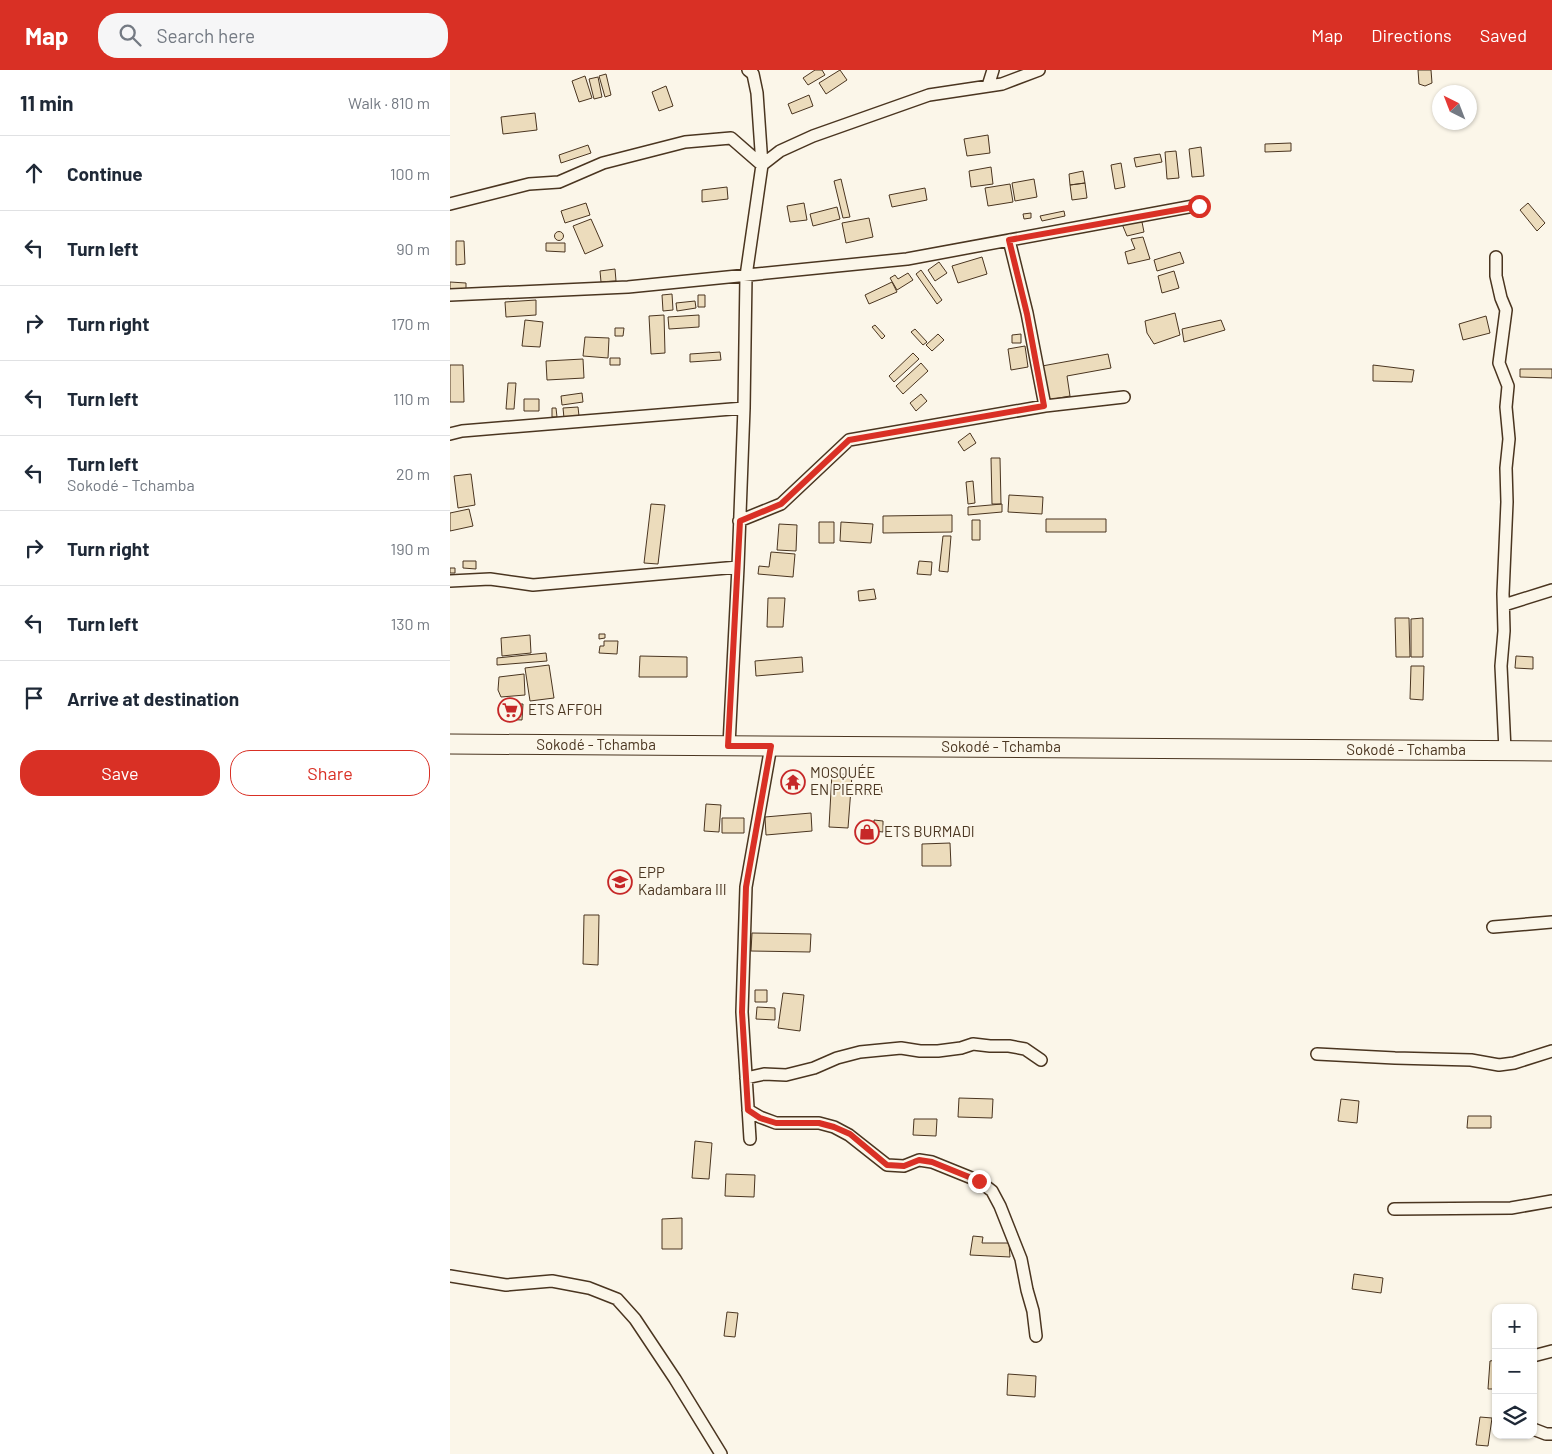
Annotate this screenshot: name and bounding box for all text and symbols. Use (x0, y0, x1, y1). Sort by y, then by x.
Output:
search box (98, 13, 448, 58)
text: Map (25, 21, 68, 50)
icon: search (116, 21, 144, 49)
text: Search here (156, 24, 255, 47)
text: Map (1311, 24, 1343, 46)
text: Directions (1371, 24, 1452, 46)
text: Saved (1480, 24, 1527, 46)
north arrow (1432, 85, 1477, 130)
text: 11 min (20, 90, 74, 115)
text: Walk · 810 m (348, 93, 430, 112)
icon: ahead (20, 159, 48, 187)
text: Continue (67, 162, 143, 185)
text: 100 m (390, 164, 430, 183)
route start (1188, 195, 1211, 218)
icon: left (20, 234, 48, 262)
text: Turn left (67, 237, 138, 260)
text: 90 m (396, 239, 430, 258)
icon: right (20, 309, 48, 337)
text: Turn right (67, 312, 149, 335)
text: 170 m (391, 314, 430, 333)
icon: left (20, 384, 48, 412)
text: Turn left (67, 387, 138, 410)
text: 110 m (393, 389, 430, 408)
text: Turn left (67, 452, 138, 475)
icon: left (20, 459, 48, 487)
text: 20 m (396, 464, 430, 483)
text: Sokodé - Tchamba (67, 475, 195, 494)
icon: right (20, 534, 48, 562)
text: Turn right (67, 537, 149, 560)
text: 190 m (391, 539, 430, 558)
icon: left (20, 609, 48, 637)
text: Turn left (67, 612, 138, 635)
text: 130 m (391, 614, 430, 633)
icon: arrive (20, 684, 48, 712)
text: Arrive at destination (67, 687, 239, 710)
supermarket icon: ETS AFFOH (497, 697, 523, 723)
place label: ETS AFFOH (528, 700, 603, 718)
street label: Sokodé - Tchamba (536, 735, 656, 753)
street label: Sokodé - Tchamba (941, 737, 1061, 755)
street label: Sokodé - Tchamba (1346, 740, 1466, 758)
button: Save (20, 750, 220, 796)
button: Share (230, 750, 430, 796)
place label: MOSQUÉE EN PIERRE (810, 763, 882, 798)
temple icon: MOSQUÉE EN PIERRE (780, 769, 806, 795)
shop icon: ETS BURMADI (854, 819, 880, 845)
place label: ETS BURMADI (884, 822, 975, 840)
place label: EPP Kadambara III (638, 863, 727, 898)
school or university icon: EPP Kadambara III (607, 869, 633, 895)
route end (968, 1170, 991, 1193)
map controls (1492, 1304, 1537, 1439)
button: + (1492, 1304, 1537, 1349)
button: − (1492, 1349, 1537, 1394)
button: layers (1492, 1394, 1537, 1439)

